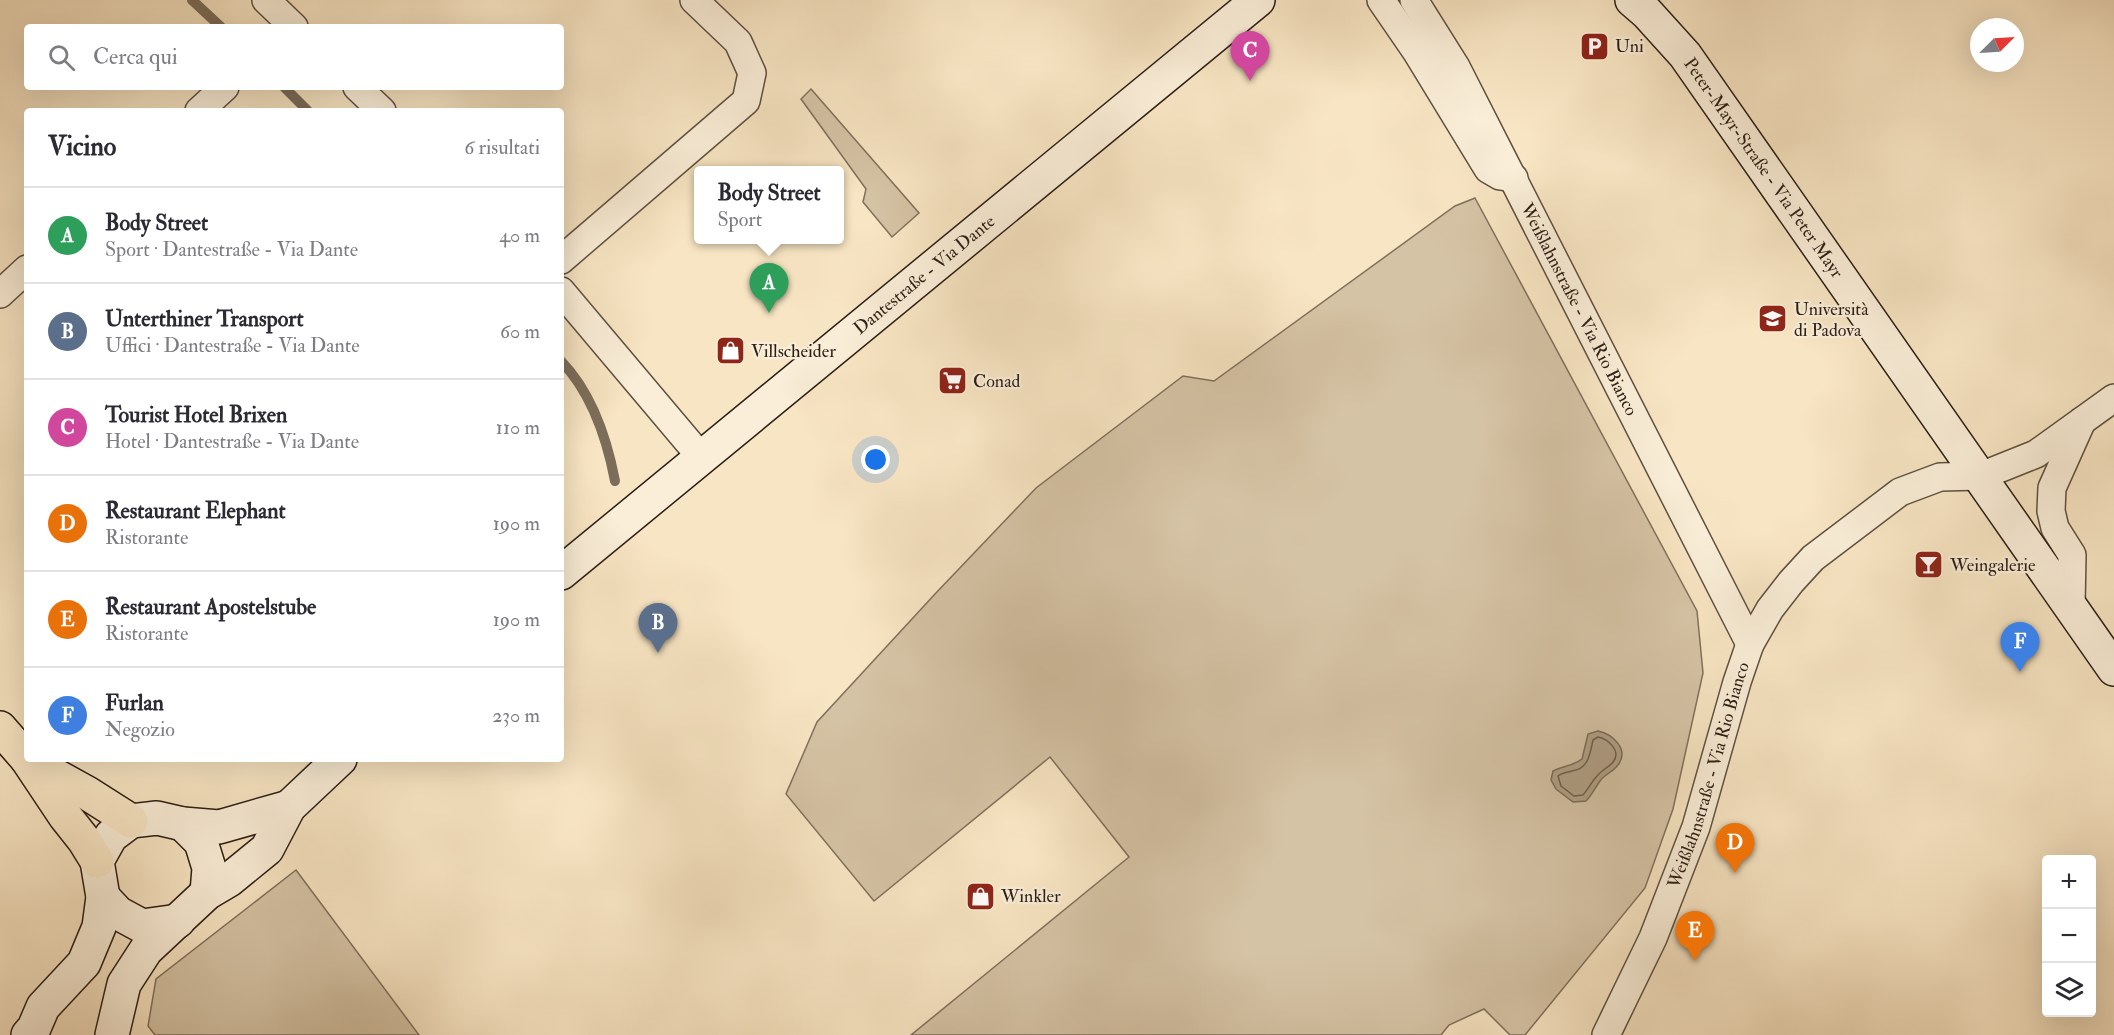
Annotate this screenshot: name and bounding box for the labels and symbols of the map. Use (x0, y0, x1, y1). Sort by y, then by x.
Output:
north arrow (1970, 18, 2024, 72)
parking icon: Uni (1578, 30, 1610, 62)
pin: C (1230, 32, 1270, 81)
place label: Uni (1615, 35, 1644, 58)
street label: Peter-Mayr-Straße - Via Peter Mayr (1678, 53, 1849, 283)
street label: Weißlahnstraße - Via Rio Bianco (1515, 198, 1643, 420)
street label: Dantestraße - Via Dante (849, 210, 1000, 340)
pin: A (750, 264, 788, 313)
place label: Università di Padova (1794, 298, 1869, 342)
school or university icon: Università di Padova (1757, 303, 1789, 335)
shop icon: Villscheider (714, 335, 746, 367)
place label: Villscheider (751, 340, 836, 363)
supermarket icon: Conad (936, 365, 968, 397)
place label: Conad (973, 370, 1021, 393)
your location (861, 445, 890, 474)
bar icon: Weingalerie (1913, 549, 1945, 581)
place label: Weingalerie (1949, 554, 2036, 577)
pin: B (638, 604, 678, 653)
pin: F (2000, 622, 2040, 672)
street label: Weißlahnstraße - Via Rio Bianco (1662, 659, 1755, 893)
pin: D (1716, 824, 1754, 873)
shop icon: Winkler (964, 880, 996, 912)
place label: Winkler (1000, 885, 1061, 908)
pin: E (1676, 912, 1714, 961)

